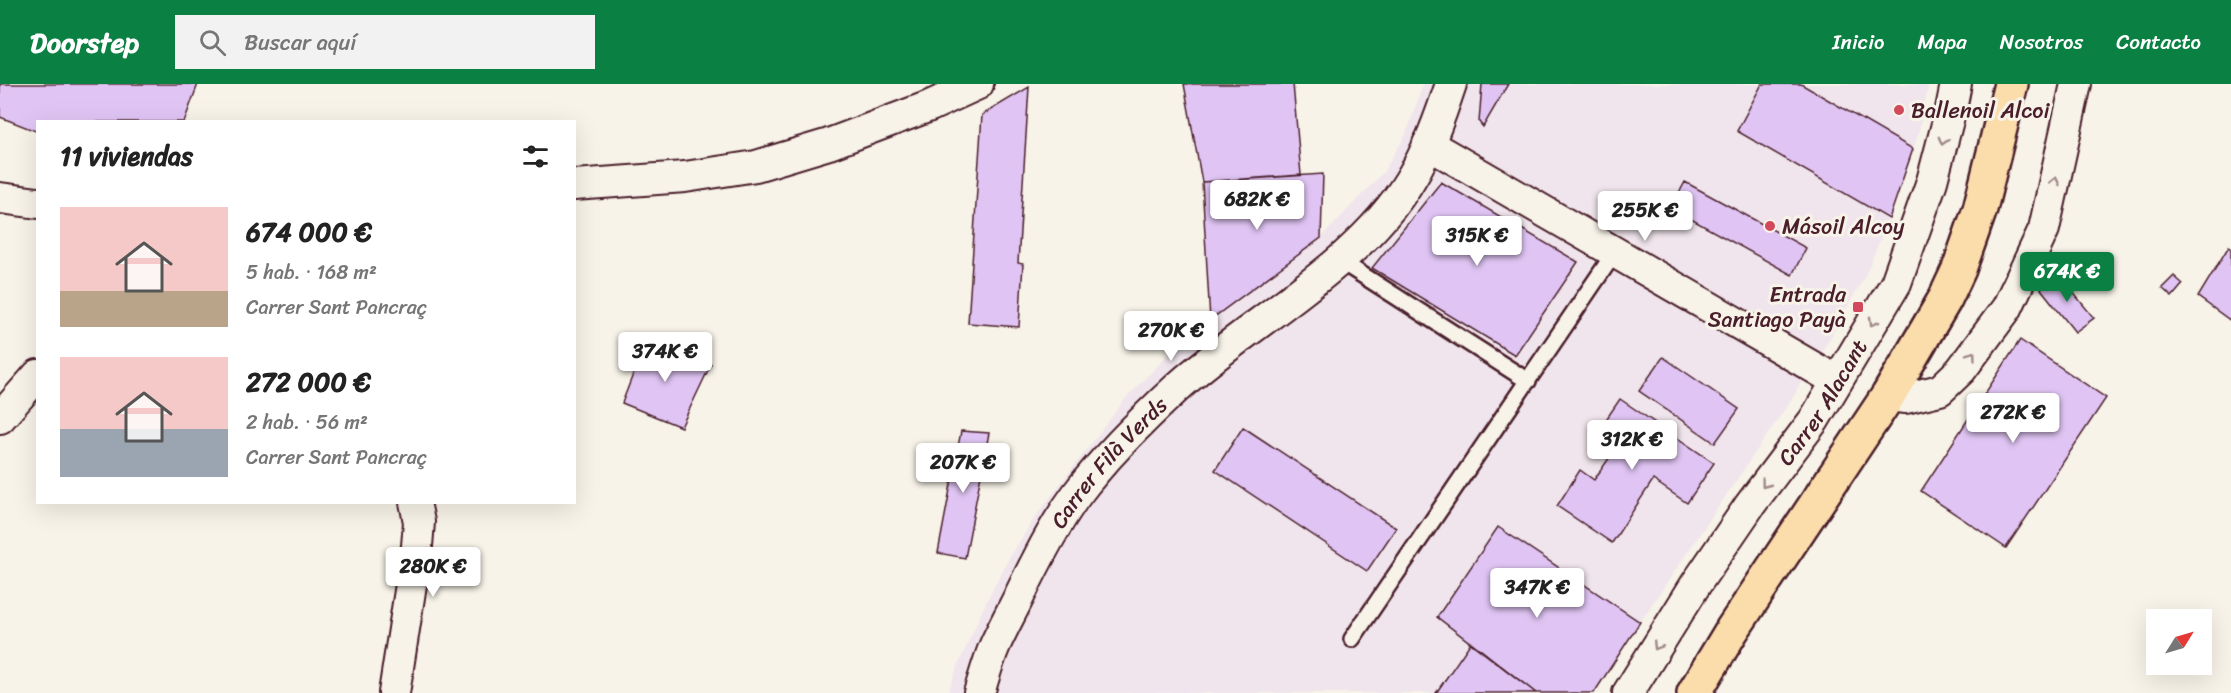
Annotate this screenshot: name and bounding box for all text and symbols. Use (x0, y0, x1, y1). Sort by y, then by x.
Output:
search box (175, 15, 595, 69)
text: Doorstep (30, 18, 139, 67)
text: Buscar aquí (244, 23, 356, 62)
text: Inicio (1832, 23, 1884, 61)
text: Mapa (1917, 23, 1967, 61)
text: Nosotros (2000, 23, 2083, 61)
text: Contacto (2116, 23, 2201, 61)
icon: search (196, 26, 229, 59)
place label: Ballenoil Alcoi (1911, 91, 2051, 130)
marker: Ballenoil Alcoi (1892, 103, 1906, 117)
text: 11 viviendas (60, 133, 193, 179)
one-way arrow (1938, 135, 1950, 146)
icon: filters (519, 140, 552, 173)
one-way arrow (2047, 176, 2060, 186)
pin: 682K € (1208, 180, 1306, 231)
text: 682K € (1224, 182, 1290, 217)
pin: 255K € (1596, 191, 1694, 242)
text: 255K € (1612, 193, 1678, 228)
place label: Másoil Alcoy (1782, 207, 1905, 246)
text: 674 000 € (246, 209, 372, 255)
pin: 315K € (1428, 216, 1526, 267)
text: 315K € (1446, 218, 1508, 253)
marker: Másoil Alcoy (1763, 219, 1777, 233)
icon: home (108, 231, 180, 303)
pin: 674K € (2018, 252, 2116, 303)
text: 674K € (2034, 254, 2100, 289)
text: 5 hab. · 168 m² (246, 255, 377, 290)
place label: Entrada Santiago Payà (1708, 275, 1847, 339)
text: Carrer Sant Pancraç (246, 290, 427, 325)
marker: Entrada Santiago Payà (1851, 300, 1865, 314)
pin: 270K € (1122, 311, 1220, 362)
text: 270K € (1138, 313, 1204, 348)
one-way arrow (1869, 316, 1880, 326)
street label: Carrer Alacant (1767, 331, 1878, 474)
pin: 374K € (616, 332, 714, 383)
text: 374K € (632, 334, 698, 369)
one-way arrow (1965, 350, 1976, 361)
text: 272 000 € (246, 359, 371, 405)
icon: home (108, 381, 180, 453)
street label: Carrer Filà Verds (1040, 386, 1177, 536)
pin: 272K € (1964, 393, 2062, 444)
text: 272K € (1980, 395, 2046, 430)
text: 2 hab. · 56 m² (246, 405, 368, 440)
pin: 312K € (1583, 420, 1681, 471)
text: 312K € (1601, 422, 1663, 457)
text: Carrer Sant Pancraç (246, 440, 427, 475)
pin: 207K € (914, 443, 1012, 494)
text: 207K € (930, 445, 996, 480)
one-way arrow (1762, 478, 1773, 489)
pin: 280K € (384, 547, 482, 598)
text: 280K € (400, 549, 466, 584)
pin: 347K € (1488, 568, 1586, 619)
text: 347K € (1504, 570, 1570, 605)
north arrow (2146, 609, 2212, 675)
map controls (2146, 609, 2212, 675)
one-way arrow (1652, 640, 1664, 650)

